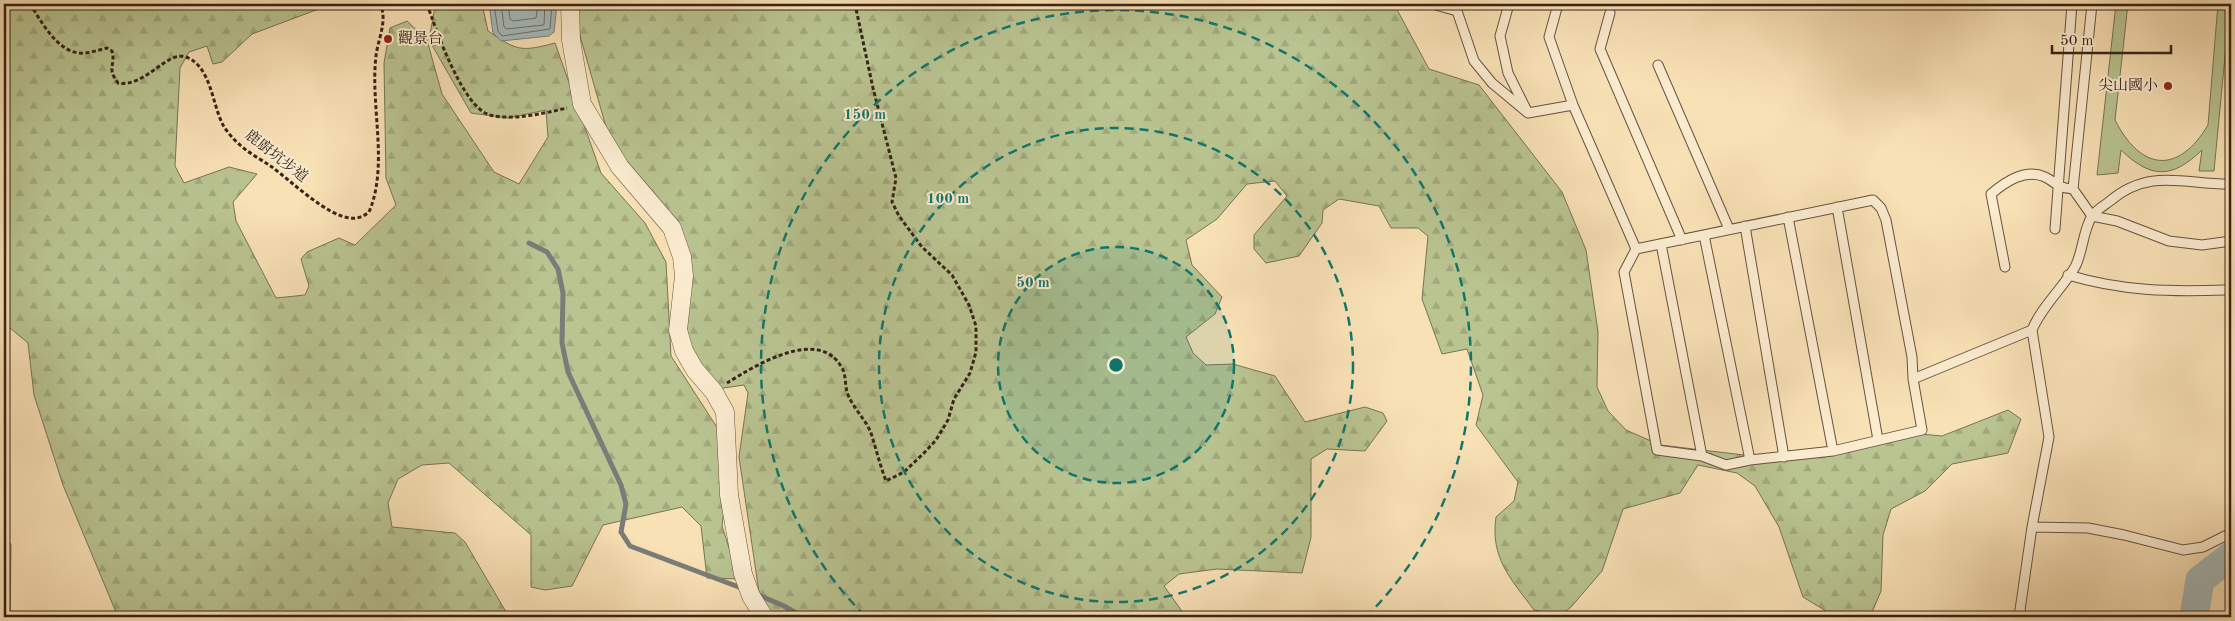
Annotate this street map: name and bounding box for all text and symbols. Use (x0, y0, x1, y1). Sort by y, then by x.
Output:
scale bar (2052, 22, 2171, 54)
place label: 觀景台 (398, 30, 443, 47)
marker: 觀景台 (382, 33, 394, 45)
text: 50 m (2060, 34, 2094, 49)
place label: 尖山國小 (2098, 77, 2158, 94)
marker: 尖山國小 (2162, 80, 2174, 92)
text: 150 m (844, 108, 886, 123)
street label: 鹿廚坑步道 (242, 126, 311, 186)
text: 100 m (927, 192, 969, 207)
text: 50 m (1016, 276, 1050, 291)
centre of rings (1107, 356, 1125, 374)

